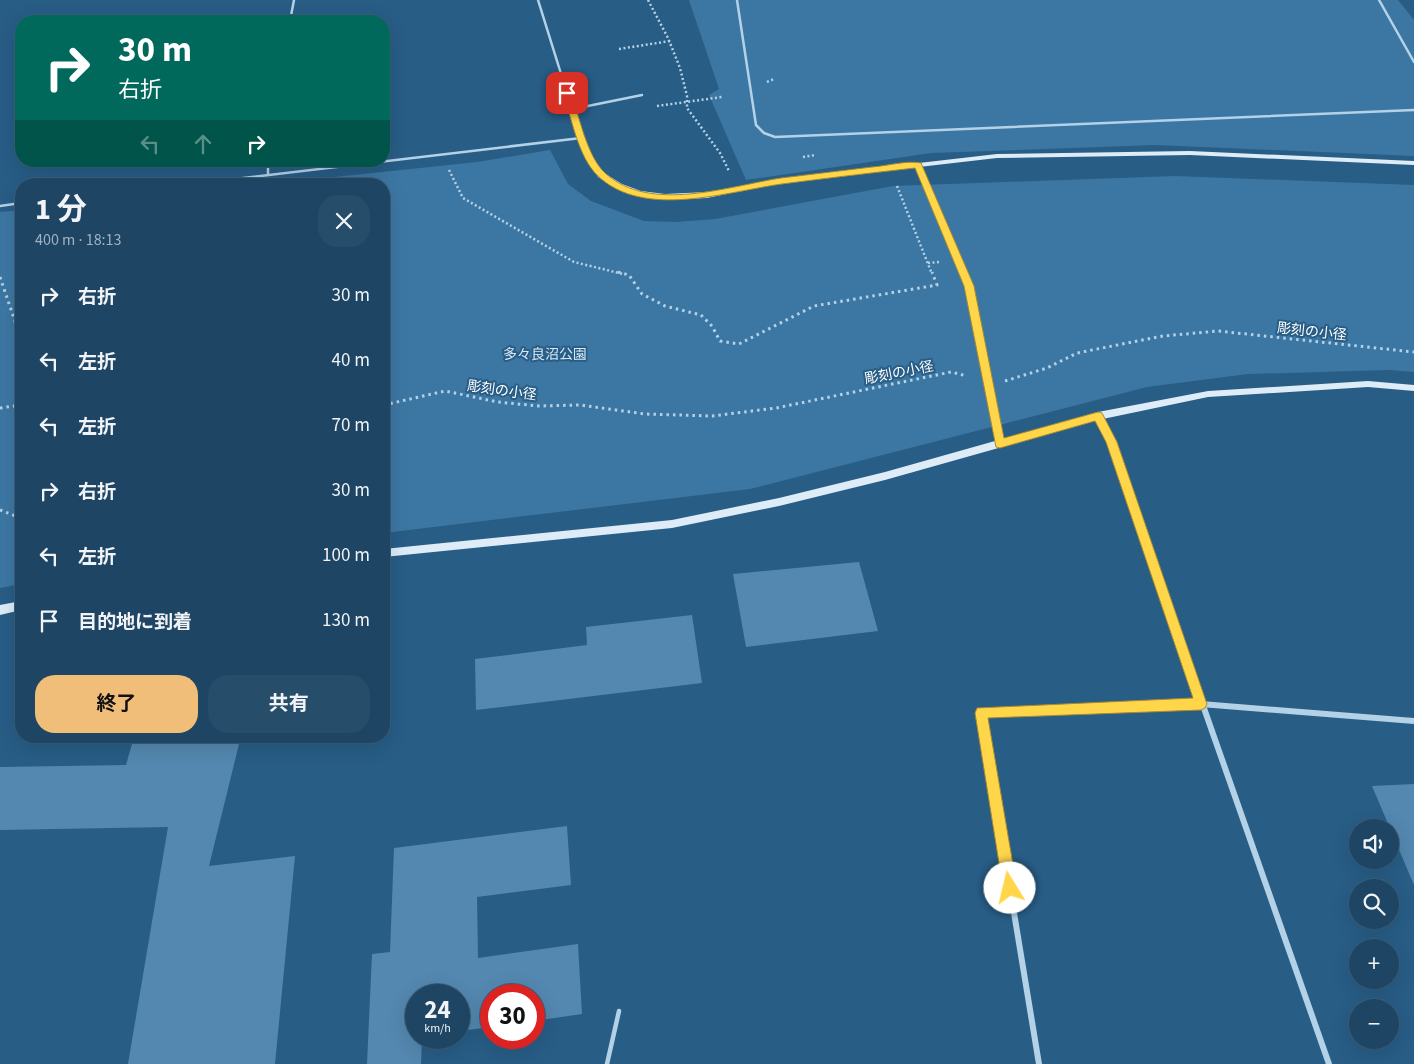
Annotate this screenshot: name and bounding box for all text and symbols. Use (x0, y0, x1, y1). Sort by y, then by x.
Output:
text: 30 m (118, 25, 192, 75)
icon: right (35, 35, 100, 100)
pin (546, 72, 588, 114)
text: 右折 (118, 74, 162, 106)
icon: arrive (553, 79, 581, 107)
icon: left (136, 130, 164, 158)
icon: ahead (189, 130, 217, 158)
icon: right (242, 130, 270, 158)
text: 1 分 (35, 188, 87, 231)
button: close (318, 195, 370, 247)
text: 400 m · 18:13 (35, 229, 122, 251)
icon: right (35, 282, 63, 310)
text: 30 m (332, 282, 370, 309)
text: 右折 (78, 284, 116, 311)
street label: 彫刻の小径 (1276, 318, 1348, 346)
park label: 多々良沼公園 (503, 345, 587, 365)
icon: left (35, 347, 63, 375)
text: 40 m (332, 347, 370, 374)
text: 左折 (78, 349, 116, 376)
street label: 彫刻の小径 (863, 356, 935, 389)
street label: 彫刻の小径 (466, 376, 538, 406)
icon: left (35, 412, 63, 440)
text: 70 m (332, 412, 370, 439)
text: 左折 (78, 414, 116, 441)
icon: right (35, 477, 63, 505)
text: 30 m (332, 477, 370, 504)
text: 右折 (78, 479, 116, 506)
icon: left (35, 542, 63, 570)
text: 100 m (322, 542, 370, 569)
text: 左折 (78, 544, 116, 571)
icon: arrive (35, 607, 63, 635)
text: 130 m (322, 607, 370, 634)
text: 目的地に到着 (78, 609, 192, 636)
button: 終了 (35, 675, 198, 733)
button: 共有 (208, 675, 370, 733)
map controls (1349, 819, 1399, 1049)
button: sound (1349, 819, 1399, 869)
position arrow (983, 861, 1035, 913)
button: search (1349, 879, 1399, 929)
button: + (1349, 939, 1399, 989)
speed limit sign: 30 (480, 984, 545, 1049)
text: 24 (424, 992, 451, 1028)
button: − (1349, 999, 1399, 1049)
text: km/h (424, 1020, 451, 1037)

